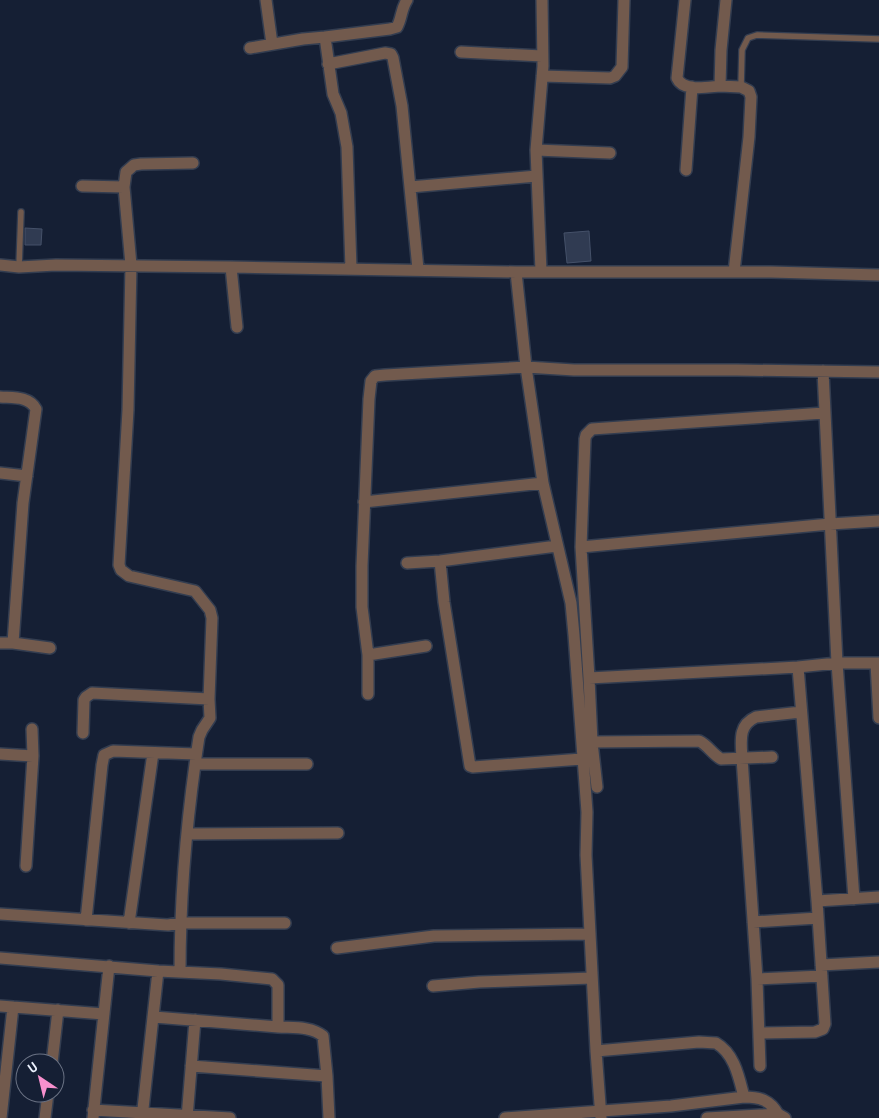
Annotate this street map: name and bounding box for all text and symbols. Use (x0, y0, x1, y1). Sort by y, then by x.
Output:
north arrow (15, 1053, 65, 1103)
text: U (24, 1058, 41, 1077)

